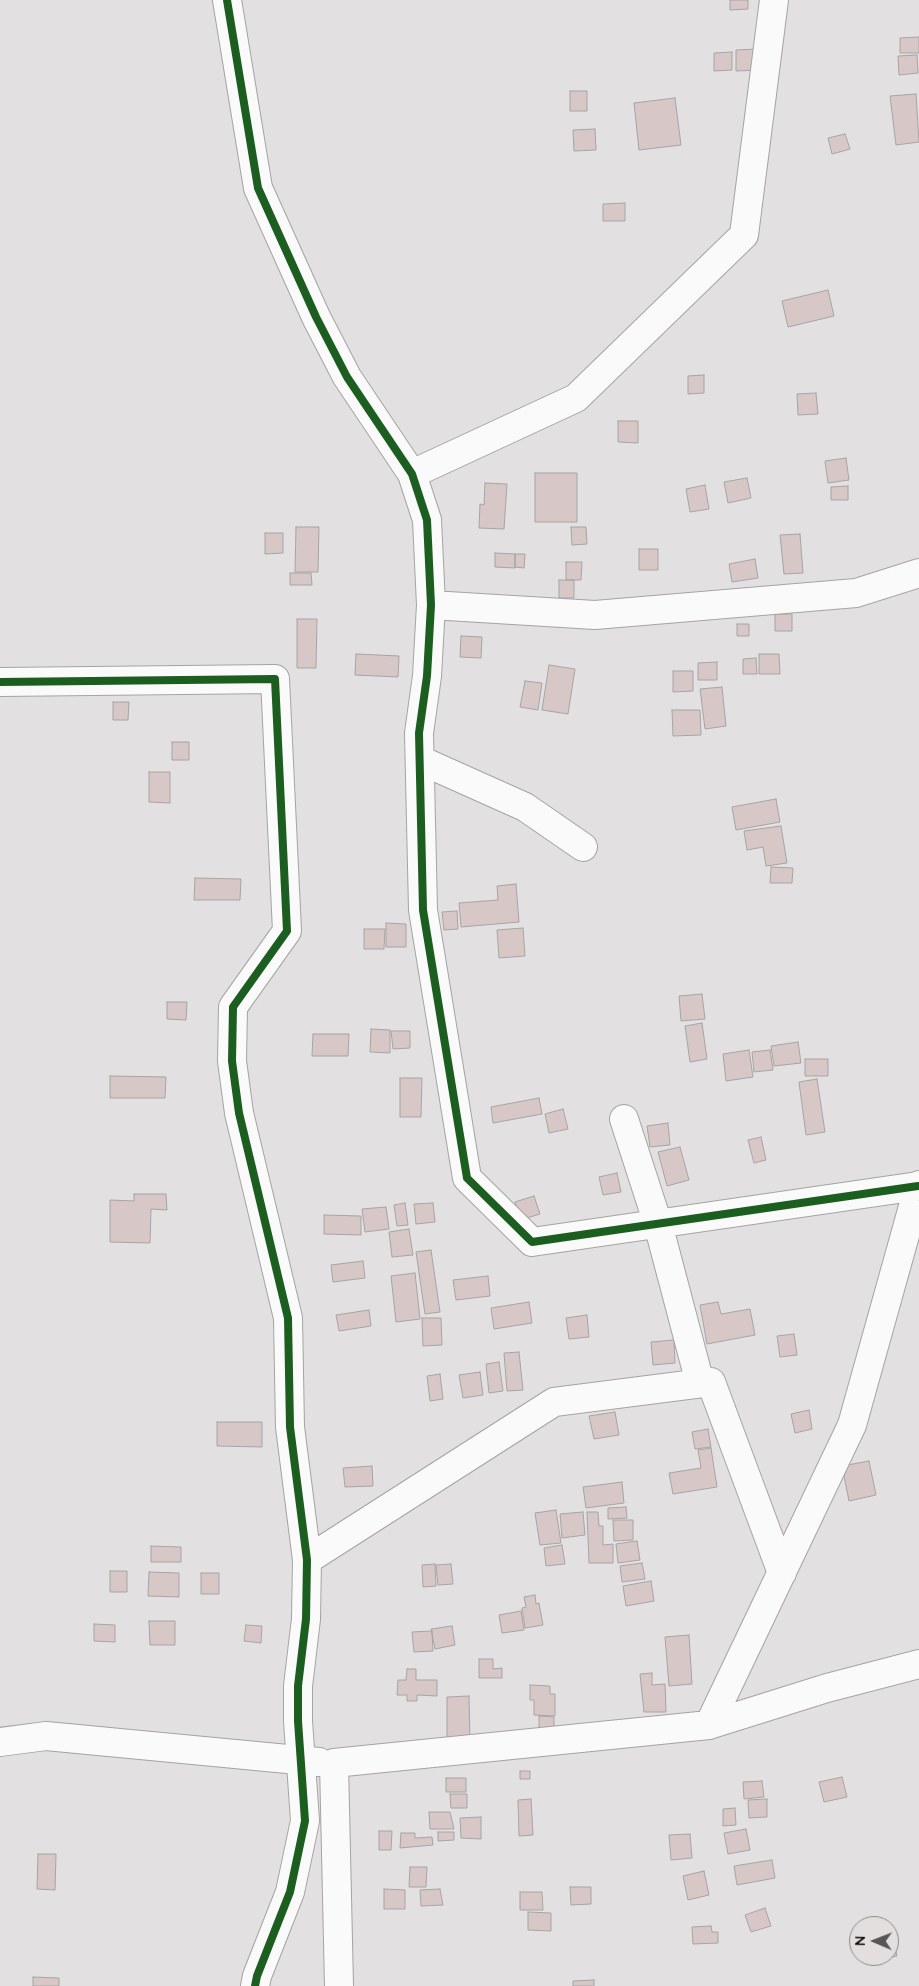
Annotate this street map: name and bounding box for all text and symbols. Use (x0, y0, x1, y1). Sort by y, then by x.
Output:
north arrow (849, 1916, 899, 1966)
text: N (851, 1935, 869, 1946)

